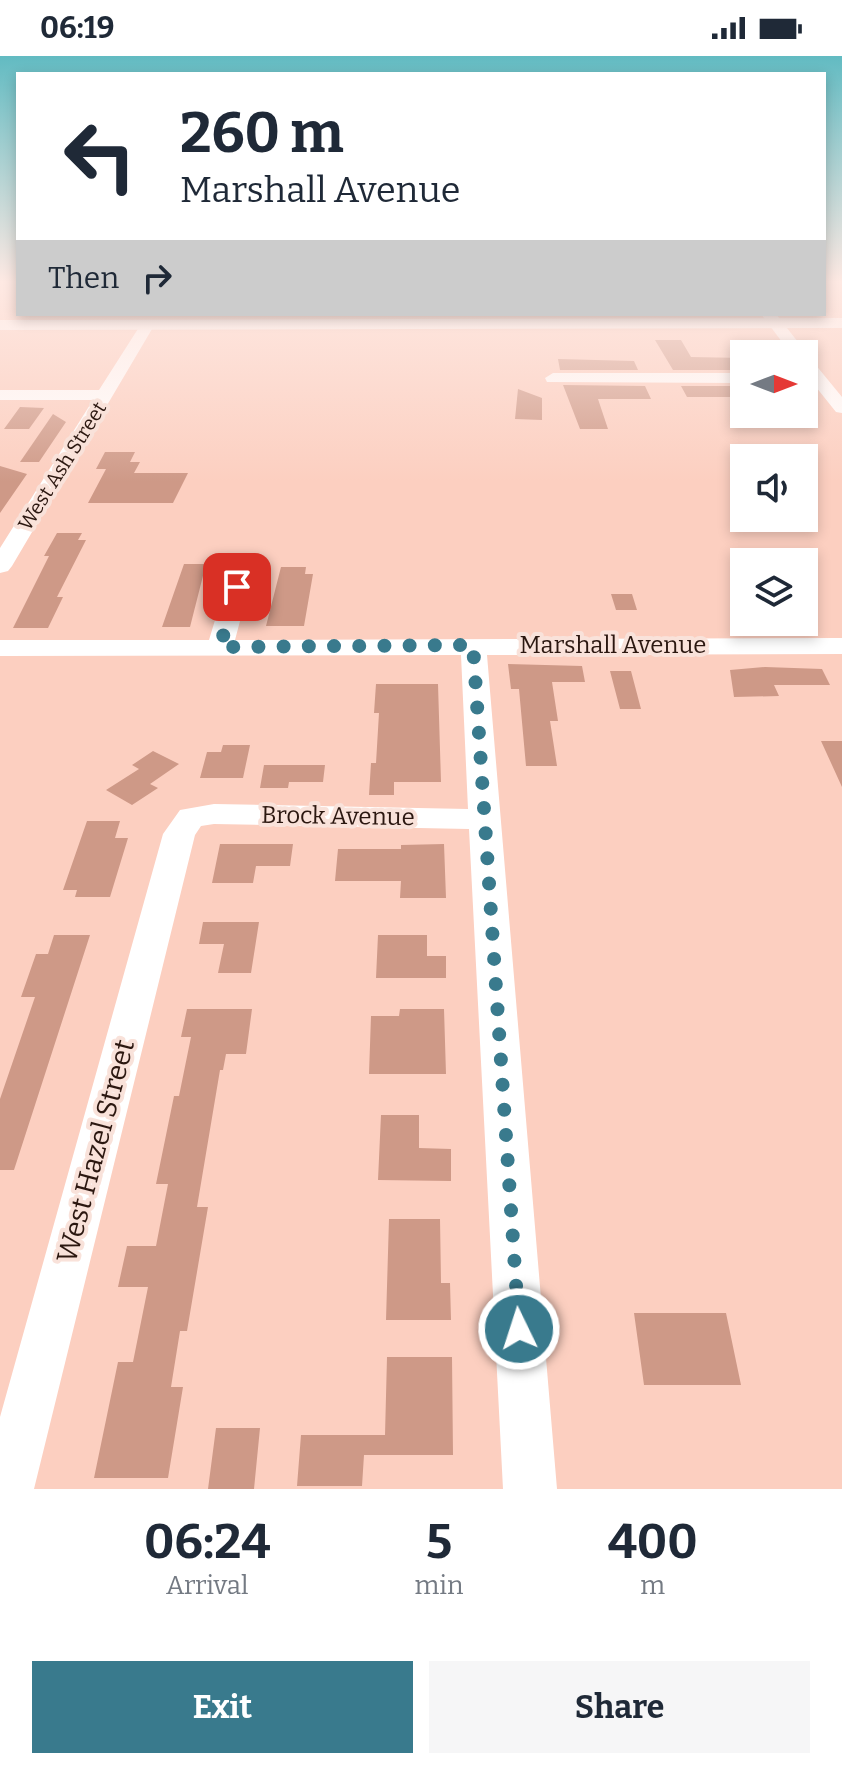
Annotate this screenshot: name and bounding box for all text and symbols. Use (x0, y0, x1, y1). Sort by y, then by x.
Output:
text: 06:19 (40, 10, 114, 46)
text: 260 m (180, 100, 344, 167)
icon: left (48, 104, 152, 208)
text: Marshall Avenue (180, 168, 460, 212)
icon: right (135, 256, 179, 300)
text: Then (48, 260, 119, 296)
north arrow (730, 340, 818, 428)
map controls (730, 340, 818, 636)
street label: West Ash Street (13, 397, 111, 535)
button: sound (730, 444, 818, 532)
button: layers (730, 548, 818, 636)
pin (203, 553, 271, 621)
icon: arrive (215, 565, 259, 609)
street label: Marshall Avenue (520, 631, 706, 659)
street label: Brock Avenue (261, 801, 415, 831)
street label: West Hazel Street (50, 1036, 141, 1266)
position arrow (477, 1287, 561, 1371)
text: 06:24 (144, 1513, 270, 1571)
text: 5 (426, 1513, 452, 1571)
text: 400 (608, 1513, 698, 1571)
text: Arrival (166, 1570, 248, 1601)
text: min (415, 1570, 464, 1601)
text: m (640, 1570, 665, 1601)
button: Exit (32, 1661, 413, 1753)
button: Share (429, 1661, 810, 1753)

